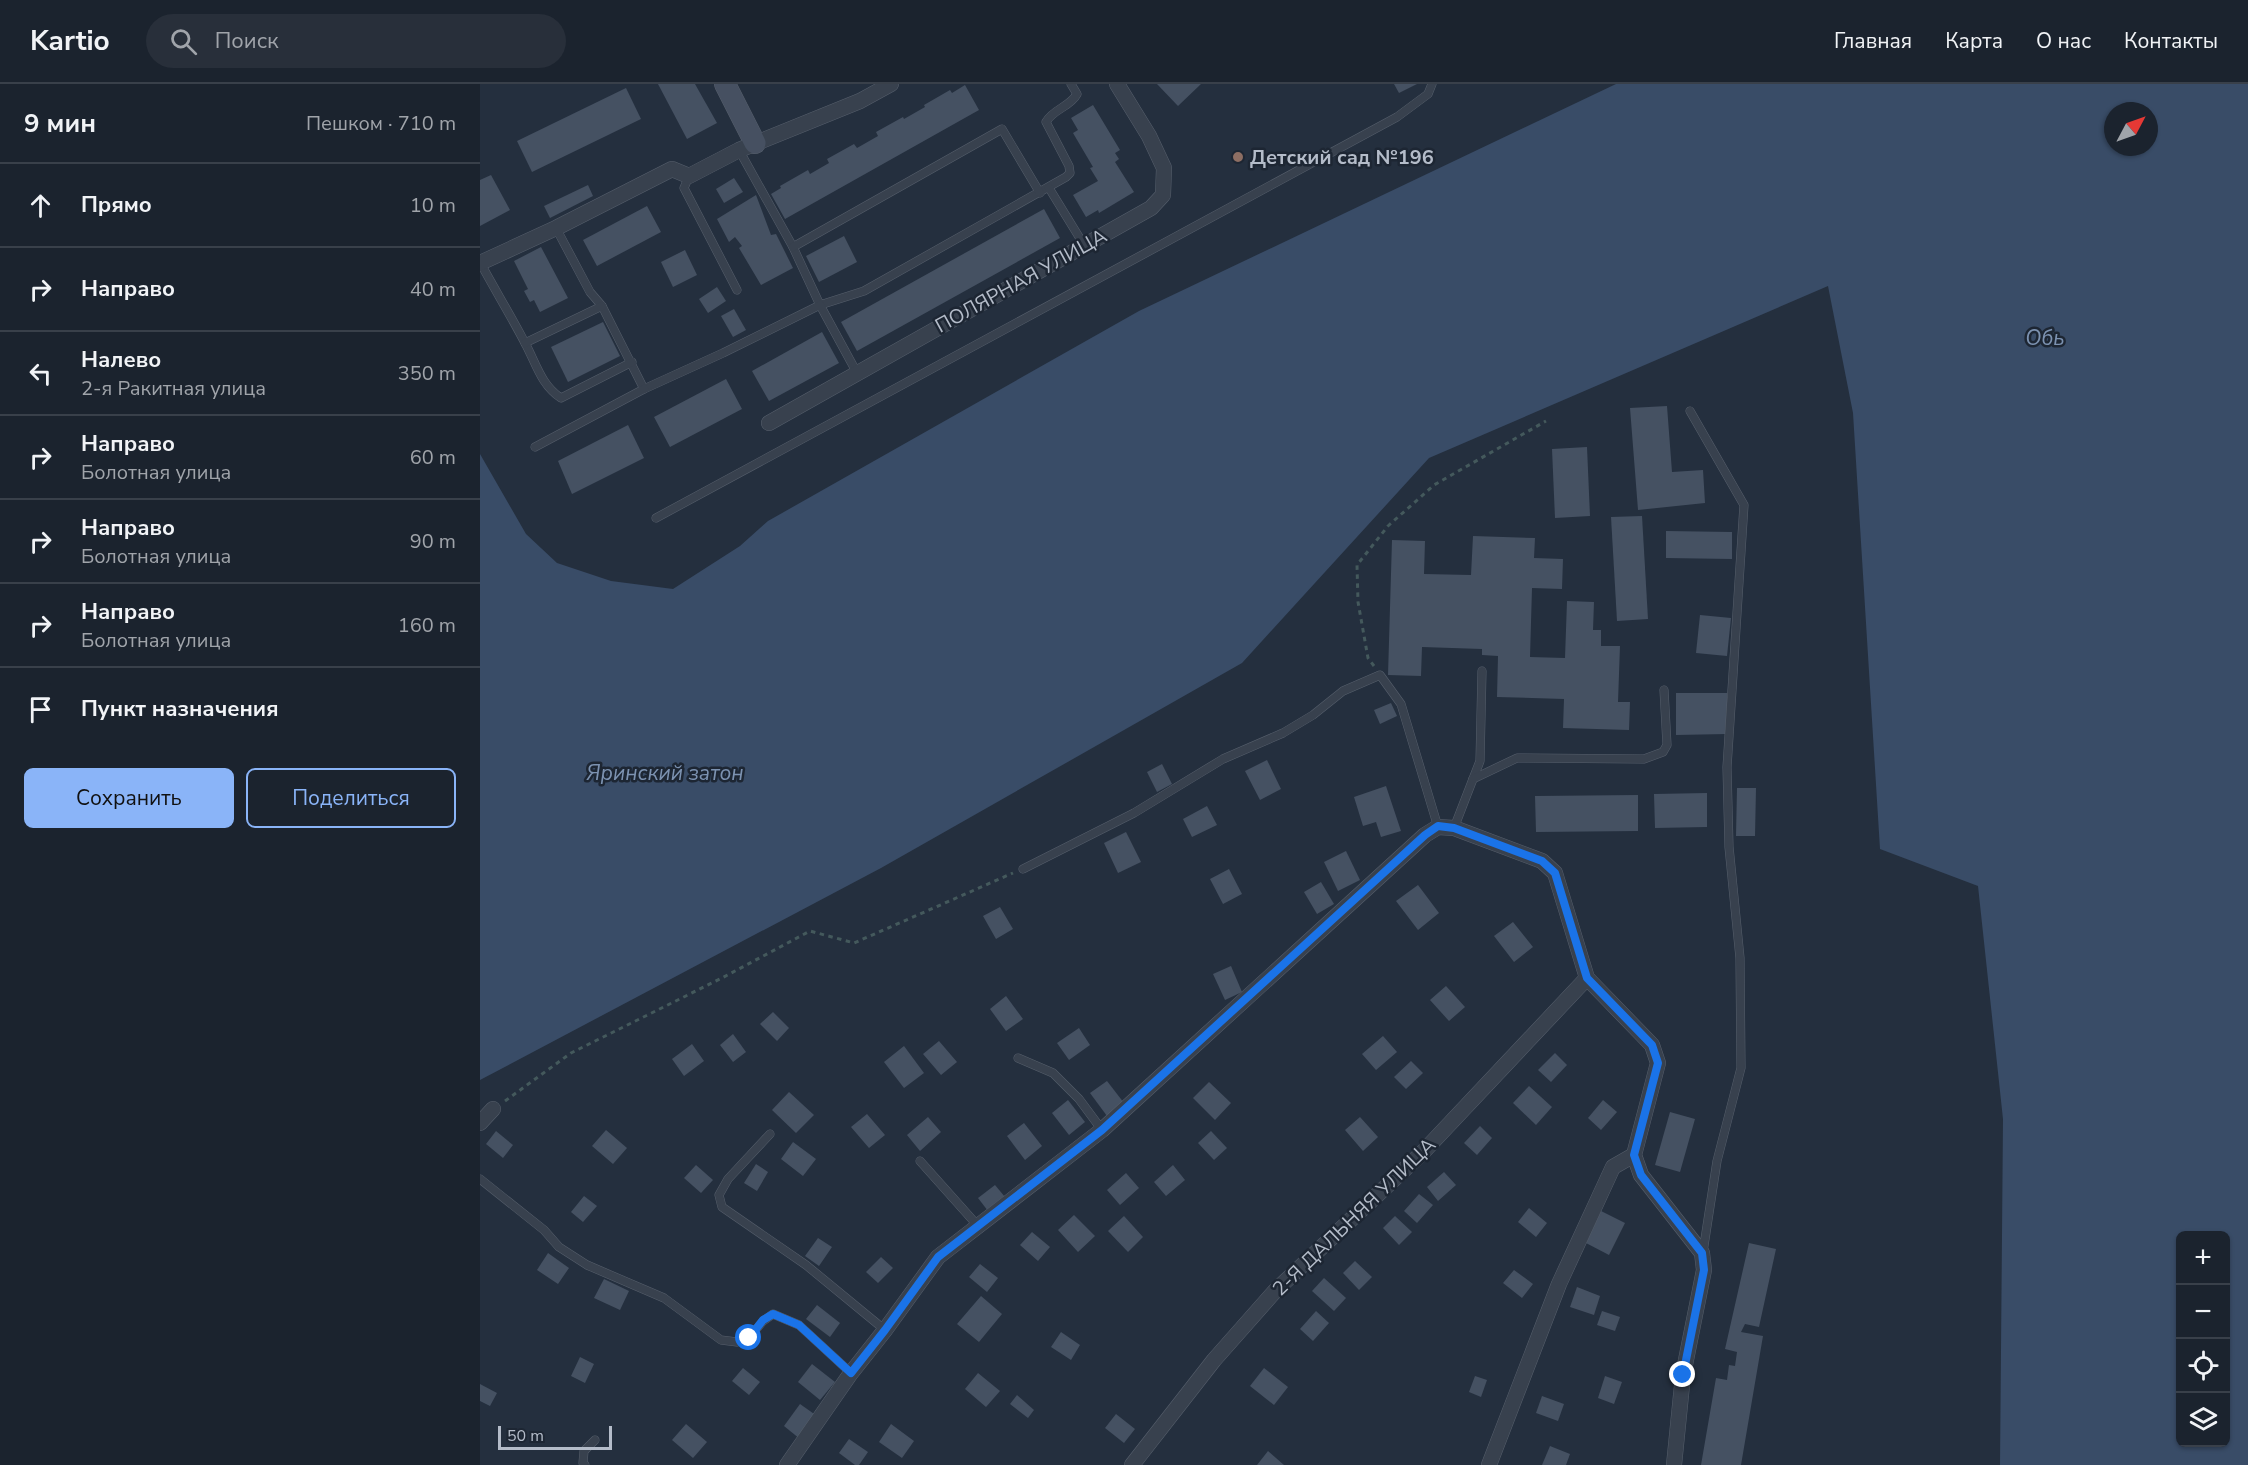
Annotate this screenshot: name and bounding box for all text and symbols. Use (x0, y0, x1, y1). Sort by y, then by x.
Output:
search box (146, 14, 566, 68)
text: Kartio (30, 22, 110, 60)
icon: search (167, 25, 200, 58)
text: Поиск (215, 26, 279, 56)
text: Главная (1834, 27, 1912, 55)
text: Карта (1945, 27, 2003, 55)
text: О нас (2036, 27, 2091, 55)
text: Контакты (2124, 27, 2218, 55)
north arrow (2104, 102, 2158, 156)
text: 9 мин (24, 106, 96, 141)
text: Пешком · 710 m (306, 110, 456, 137)
place label: Детский сад №196 (1250, 144, 1434, 171)
marker: Детский сад №196 (1231, 150, 1245, 164)
icon: ahead (24, 189, 57, 222)
text: Прямо (81, 190, 152, 220)
text: 10 m (410, 192, 456, 219)
street label: ПОЛЯРНАЯ УЛИЦА (930, 222, 1112, 339)
icon: right (24, 273, 57, 306)
text: Направо (81, 274, 175, 304)
text: 40 m (410, 276, 456, 303)
water label: Обь (2025, 324, 2065, 352)
text: Налево (81, 345, 161, 375)
icon: left (24, 357, 57, 390)
text: 350 m (398, 360, 456, 387)
text: 2-я Ракитная улица (81, 375, 266, 402)
text: Направо (81, 429, 175, 459)
icon: right (24, 441, 57, 474)
text: 60 m (410, 444, 456, 471)
text: Болотная улица (81, 459, 231, 486)
text: Направо (81, 513, 175, 543)
icon: right (24, 525, 57, 558)
text: 90 m (410, 528, 456, 555)
text: Болотная улица (81, 543, 231, 570)
text: Направо (81, 597, 175, 627)
icon: right (24, 609, 57, 642)
text: 160 m (398, 612, 456, 639)
text: Болотная улица (81, 627, 231, 654)
icon: arrive (24, 693, 57, 726)
text: Пункт назначения (81, 694, 279, 724)
water label: Яринский затон (586, 759, 744, 787)
button: Сохранить (24, 768, 234, 828)
button: Поделиться (246, 768, 456, 828)
street label: 2-Я ДАЛЬНЯЯ УЛИЦА (1266, 1132, 1442, 1302)
map controls (2176, 1231, 2230, 1447)
button: + (2176, 1231, 2230, 1285)
button: − (2176, 1285, 2230, 1339)
route start (735, 1324, 761, 1350)
button: locate (2176, 1339, 2230, 1393)
route end (1669, 1361, 1695, 1387)
button: layers (2176, 1393, 2230, 1447)
scale bar (498, 1423, 612, 1450)
text: 50 m (507, 1425, 544, 1447)

